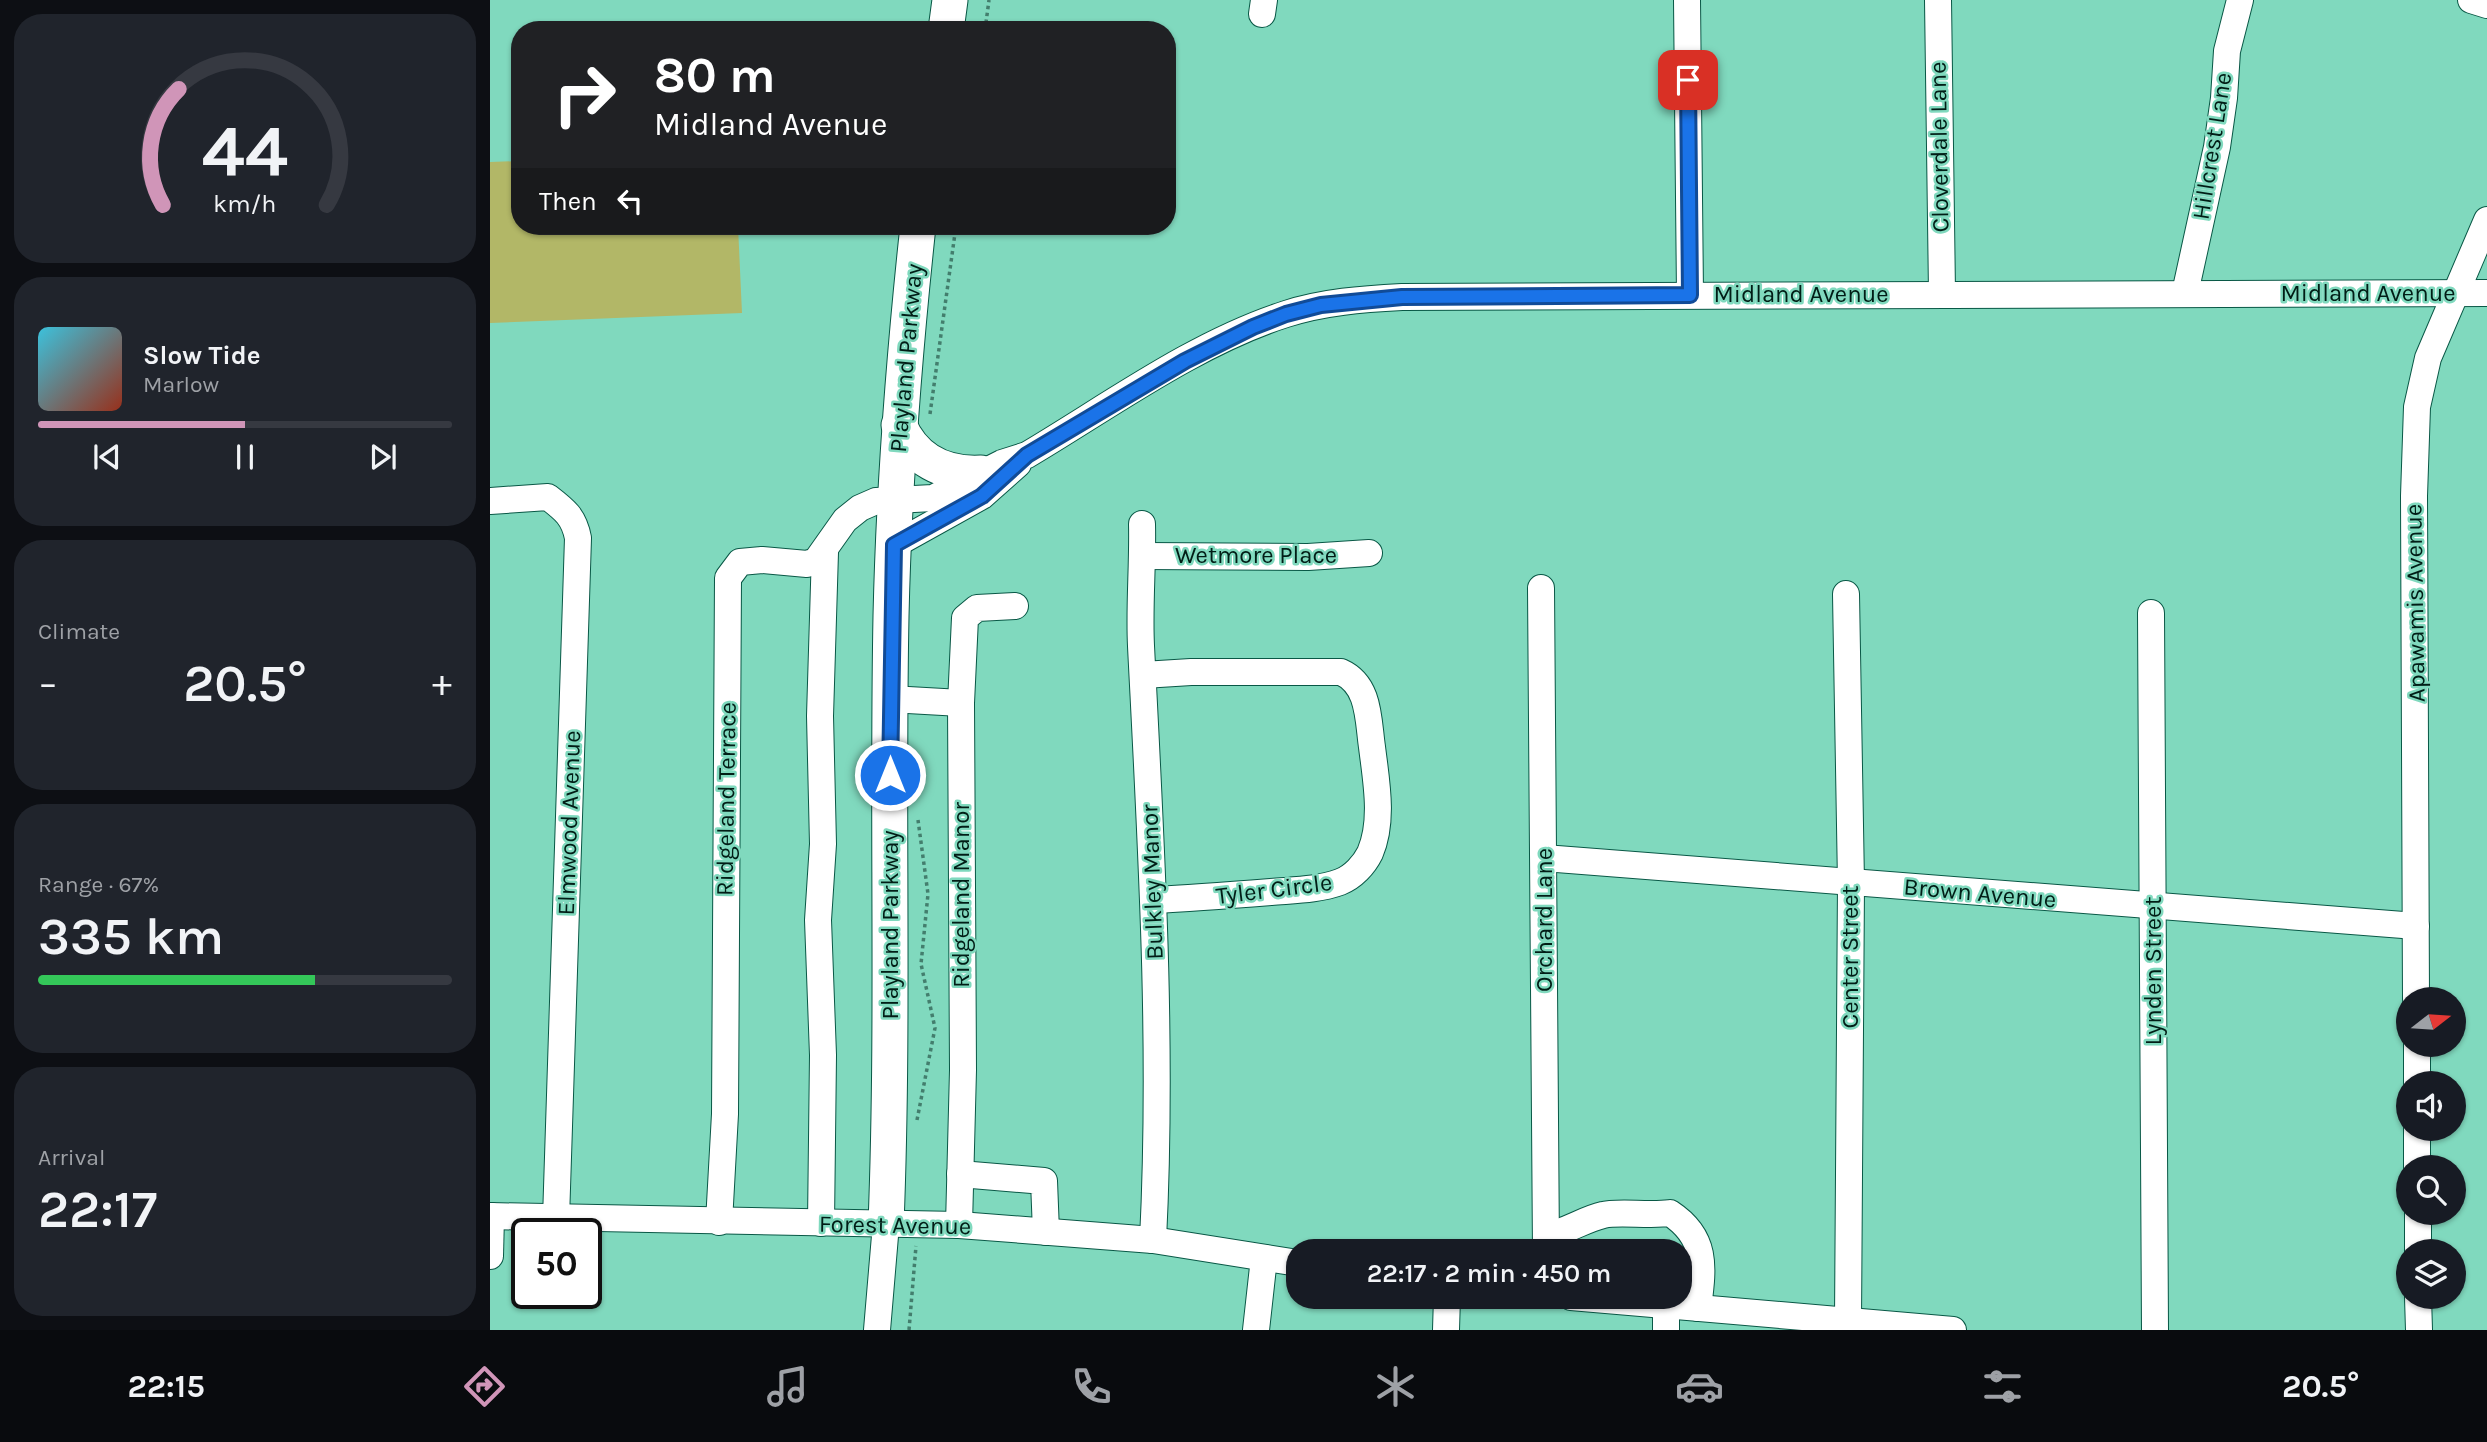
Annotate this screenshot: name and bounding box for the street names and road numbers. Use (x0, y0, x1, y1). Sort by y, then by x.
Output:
street label: Cloverdale Lane (1924, 61, 1954, 233)
street label: Hillcrest Lane (2187, 70, 2237, 222)
street label: Playland Parkway (884, 263, 928, 453)
street label: Midland Avenue (2280, 279, 2456, 307)
street label: Midland Avenue (1713, 280, 1889, 308)
street label: Apawamis Avenue (2399, 504, 2431, 702)
street label: Wetmore Place (1175, 541, 1337, 569)
street label: Ridgeland Terrace (710, 702, 742, 896)
street label: Elmwood Avenue (552, 730, 586, 916)
street label: Ridgeland Manor (947, 802, 975, 988)
street label: Bulkley Manor (1135, 804, 1169, 960)
street label: Playland Parkway (876, 830, 904, 1020)
street label: Orchard Lane (1530, 848, 1558, 992)
street label: Tyler Circle (1214, 868, 1334, 910)
street label: Brown Avenue (1902, 872, 2058, 914)
street label: Center Street (1836, 885, 1864, 1029)
street label: Lynden Street (2139, 897, 2167, 1045)
street label: Forest Avenue (819, 1210, 971, 1240)

